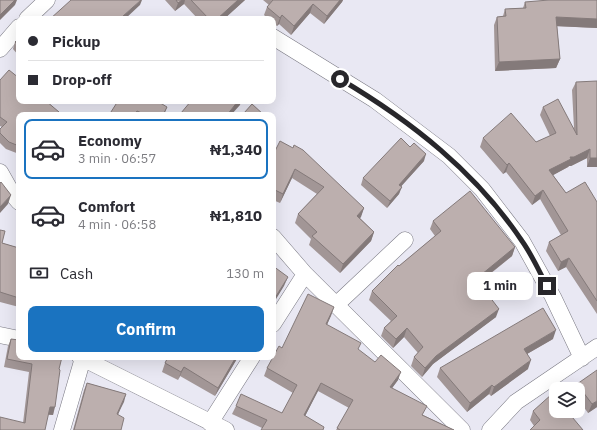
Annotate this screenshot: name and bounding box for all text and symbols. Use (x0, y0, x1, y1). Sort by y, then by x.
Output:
text: Pickup (52, 32, 100, 51)
text: Drop-off (52, 70, 112, 89)
route start (331, 70, 349, 88)
icon: car (30, 131, 66, 167)
text: Economy (78, 131, 142, 150)
text: ₦1,340 (210, 140, 262, 159)
text: 3 min · 06:57 (78, 150, 156, 167)
icon: car (30, 197, 66, 233)
text: Comfort (78, 197, 135, 216)
text: ₦1,810 (210, 206, 262, 225)
text: 4 min · 06:58 (78, 216, 156, 233)
icon: cash (28, 262, 50, 284)
text: Cash (60, 264, 93, 283)
text: 130 m (226, 265, 264, 282)
callout: 1 min (467, 272, 533, 300)
text: 1 min (483, 277, 517, 294)
route end (538, 277, 556, 295)
button: Confirm (28, 306, 264, 352)
map controls (549, 382, 585, 418)
button: layers (549, 382, 585, 418)

